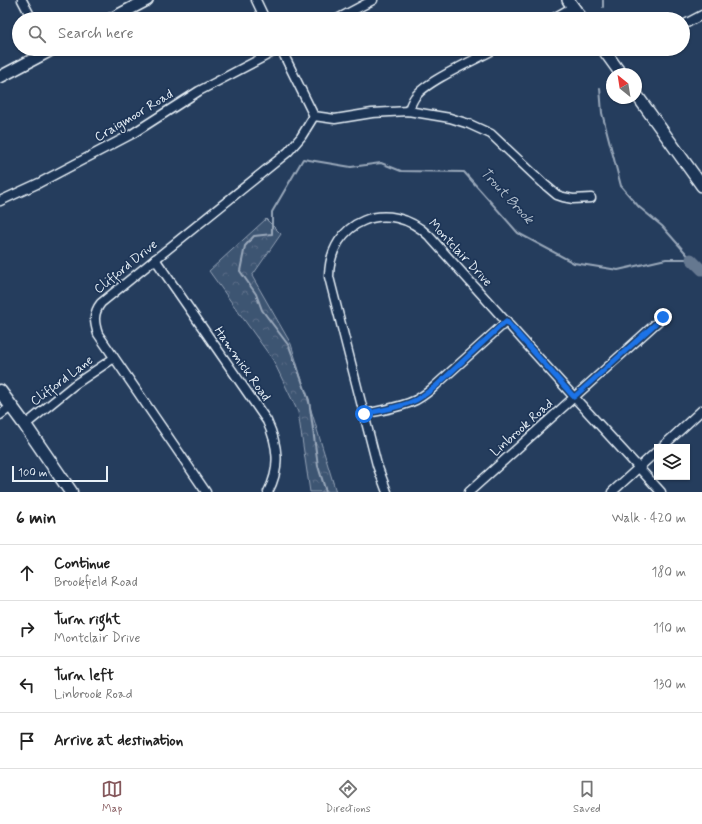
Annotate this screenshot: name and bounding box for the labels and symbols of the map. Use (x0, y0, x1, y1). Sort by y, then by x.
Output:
north arrow (606, 68, 642, 104)
street label: Craigmoor Road (92, 86, 177, 147)
water label: Trout Brook (476, 164, 538, 229)
street label: Montclair Drive (424, 216, 496, 290)
street label: Clifford Drive (91, 236, 163, 299)
route end (654, 308, 672, 326)
street label: Hammick Road (210, 323, 274, 405)
street label: Clifford Lane (27, 352, 98, 412)
street label: Linbrook Road (487, 395, 557, 461)
route start (355, 405, 373, 423)
scale bar (12, 464, 108, 483)

